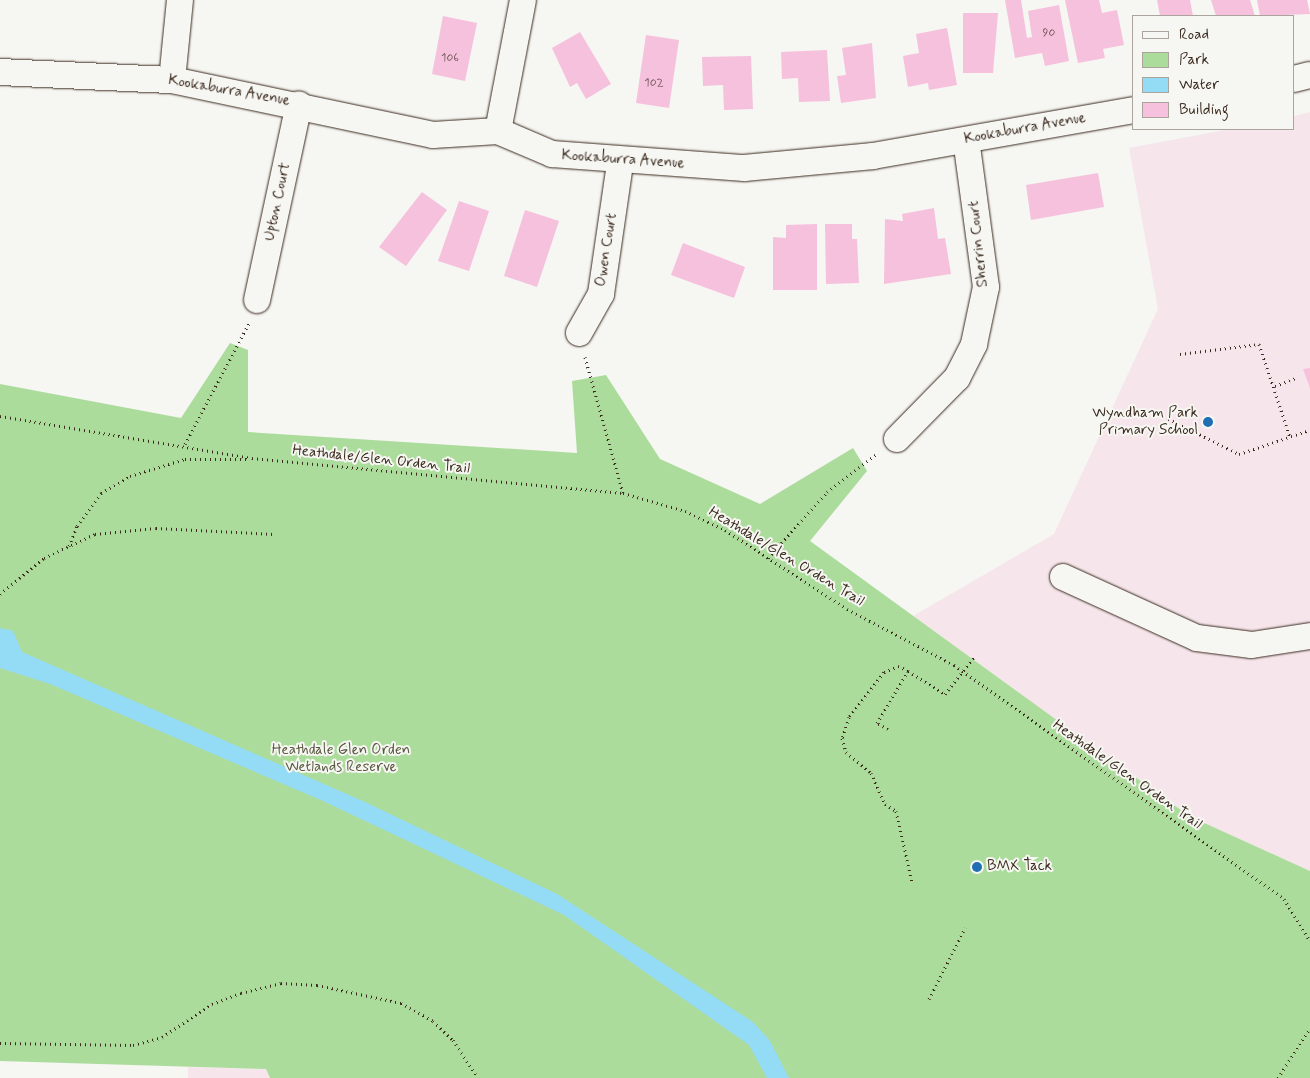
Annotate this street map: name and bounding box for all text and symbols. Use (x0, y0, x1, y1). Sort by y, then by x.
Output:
legend (1132, 15, 1295, 130)
text: Road (1179, 25, 1209, 45)
house number: 90 (1043, 27, 1055, 41)
text: Park (1179, 50, 1209, 70)
house number: 106 (441, 52, 459, 66)
street label: Kookaburra Avenue (166, 71, 292, 111)
text: Water (1179, 75, 1219, 95)
house number: 102 (644, 77, 664, 91)
text: Building (1179, 100, 1229, 120)
street label: Kookaburra Avenue (962, 109, 1088, 149)
street label: Kookaburra Avenue (560, 147, 686, 173)
street label: Upton Court (261, 162, 295, 242)
street label: Sherrin Court (965, 199, 993, 289)
street label: Owen Court (592, 211, 622, 289)
place label: Wyndham Park Primary School (1092, 404, 1198, 439)
marker: Wyndham Park Primary School (1202, 416, 1214, 428)
street label: Heathdale/Glen Orden Trail (291, 442, 471, 478)
street label: Heathdale/Glen Orden Trail (705, 503, 867, 611)
street label: Heathdale/Glen Orden Trail (1049, 716, 1205, 834)
park label: Heathdale Glen Orden Wetlands Reserve (269, 741, 413, 776)
place label: BMX Tack (987, 858, 1052, 876)
marker: BMX Tack (971, 861, 983, 873)

